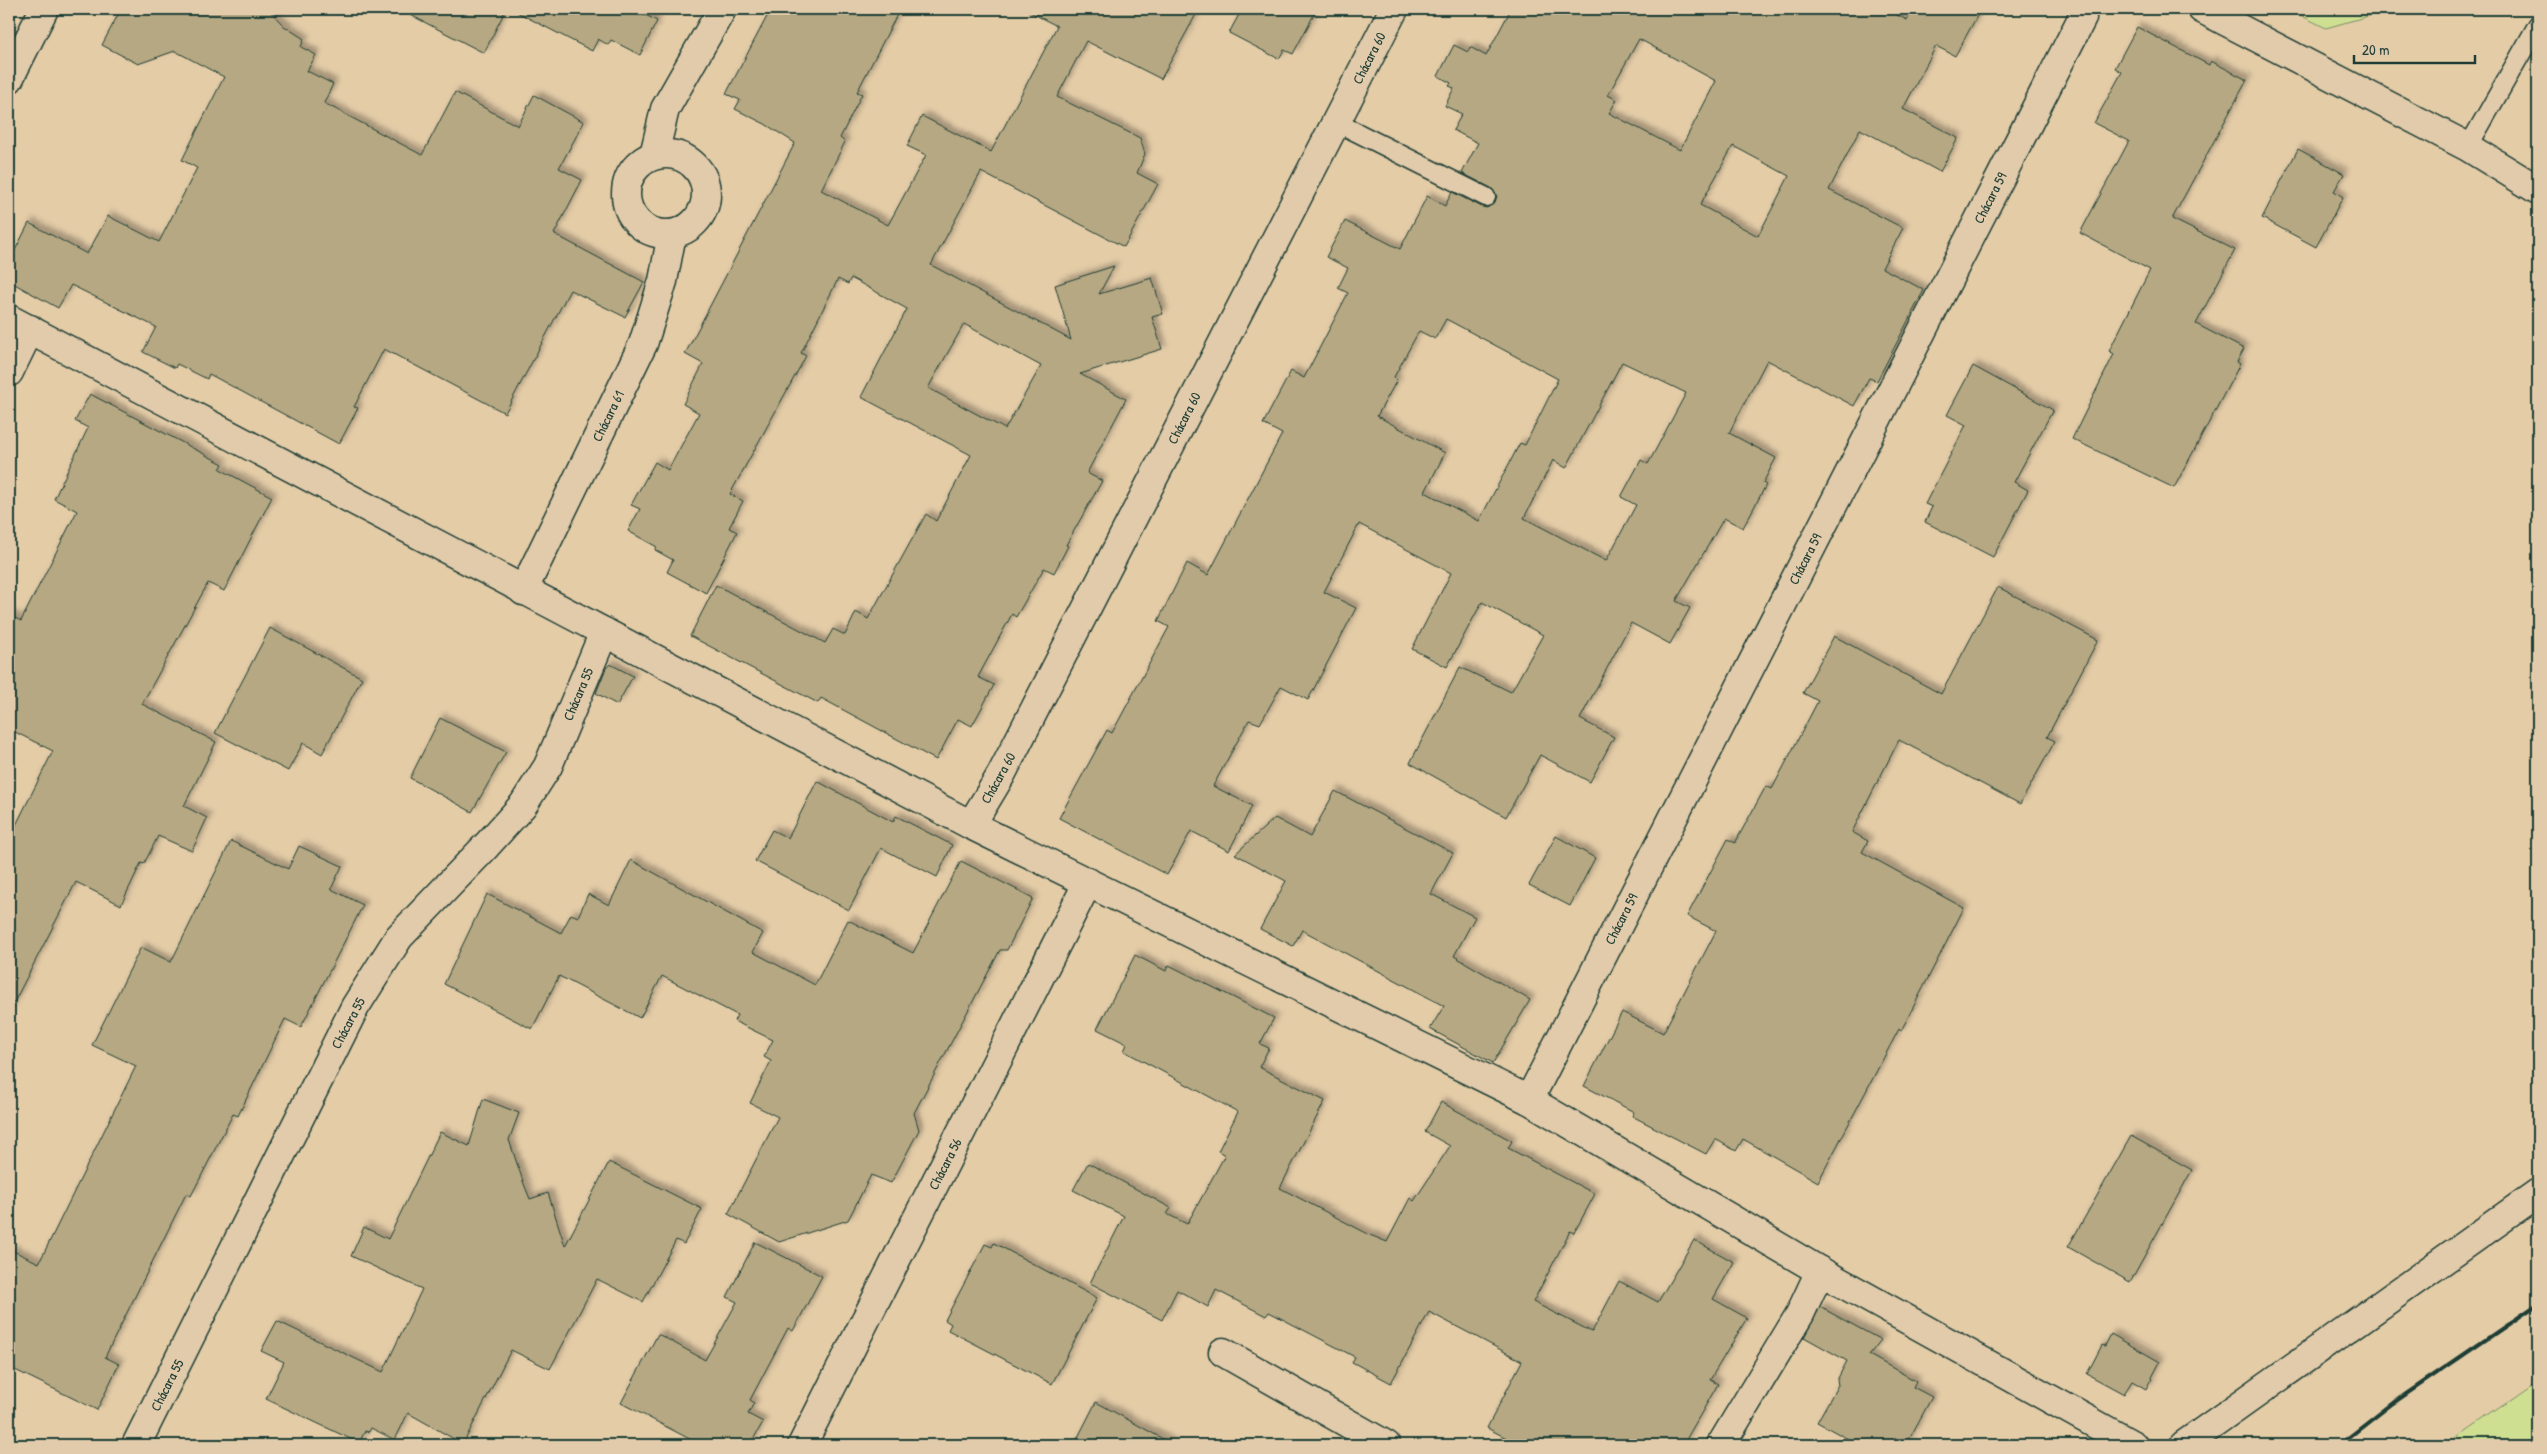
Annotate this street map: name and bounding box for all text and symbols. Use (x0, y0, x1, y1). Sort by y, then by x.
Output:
street label: Chácara 60 (1347, 29, 1390, 87)
scale bar (2354, 32, 2476, 64)
text: 20 m (2362, 39, 2389, 60)
street label: Chácara 59 (1969, 169, 2011, 227)
street label: Chácara 61 (587, 387, 628, 445)
street label: Chácara 60 (1162, 389, 1205, 447)
street label: Chácara 59 (1784, 530, 1826, 588)
street label: Chácara 55 (558, 664, 597, 723)
street label: Chácara 60 (976, 749, 1019, 807)
street label: Chácara 59 (1600, 890, 1642, 948)
street label: Chácara 55 (326, 994, 369, 1052)
street label: Chácara 56 (923, 1134, 966, 1193)
street label: Chácara 55 (145, 1355, 188, 1414)

